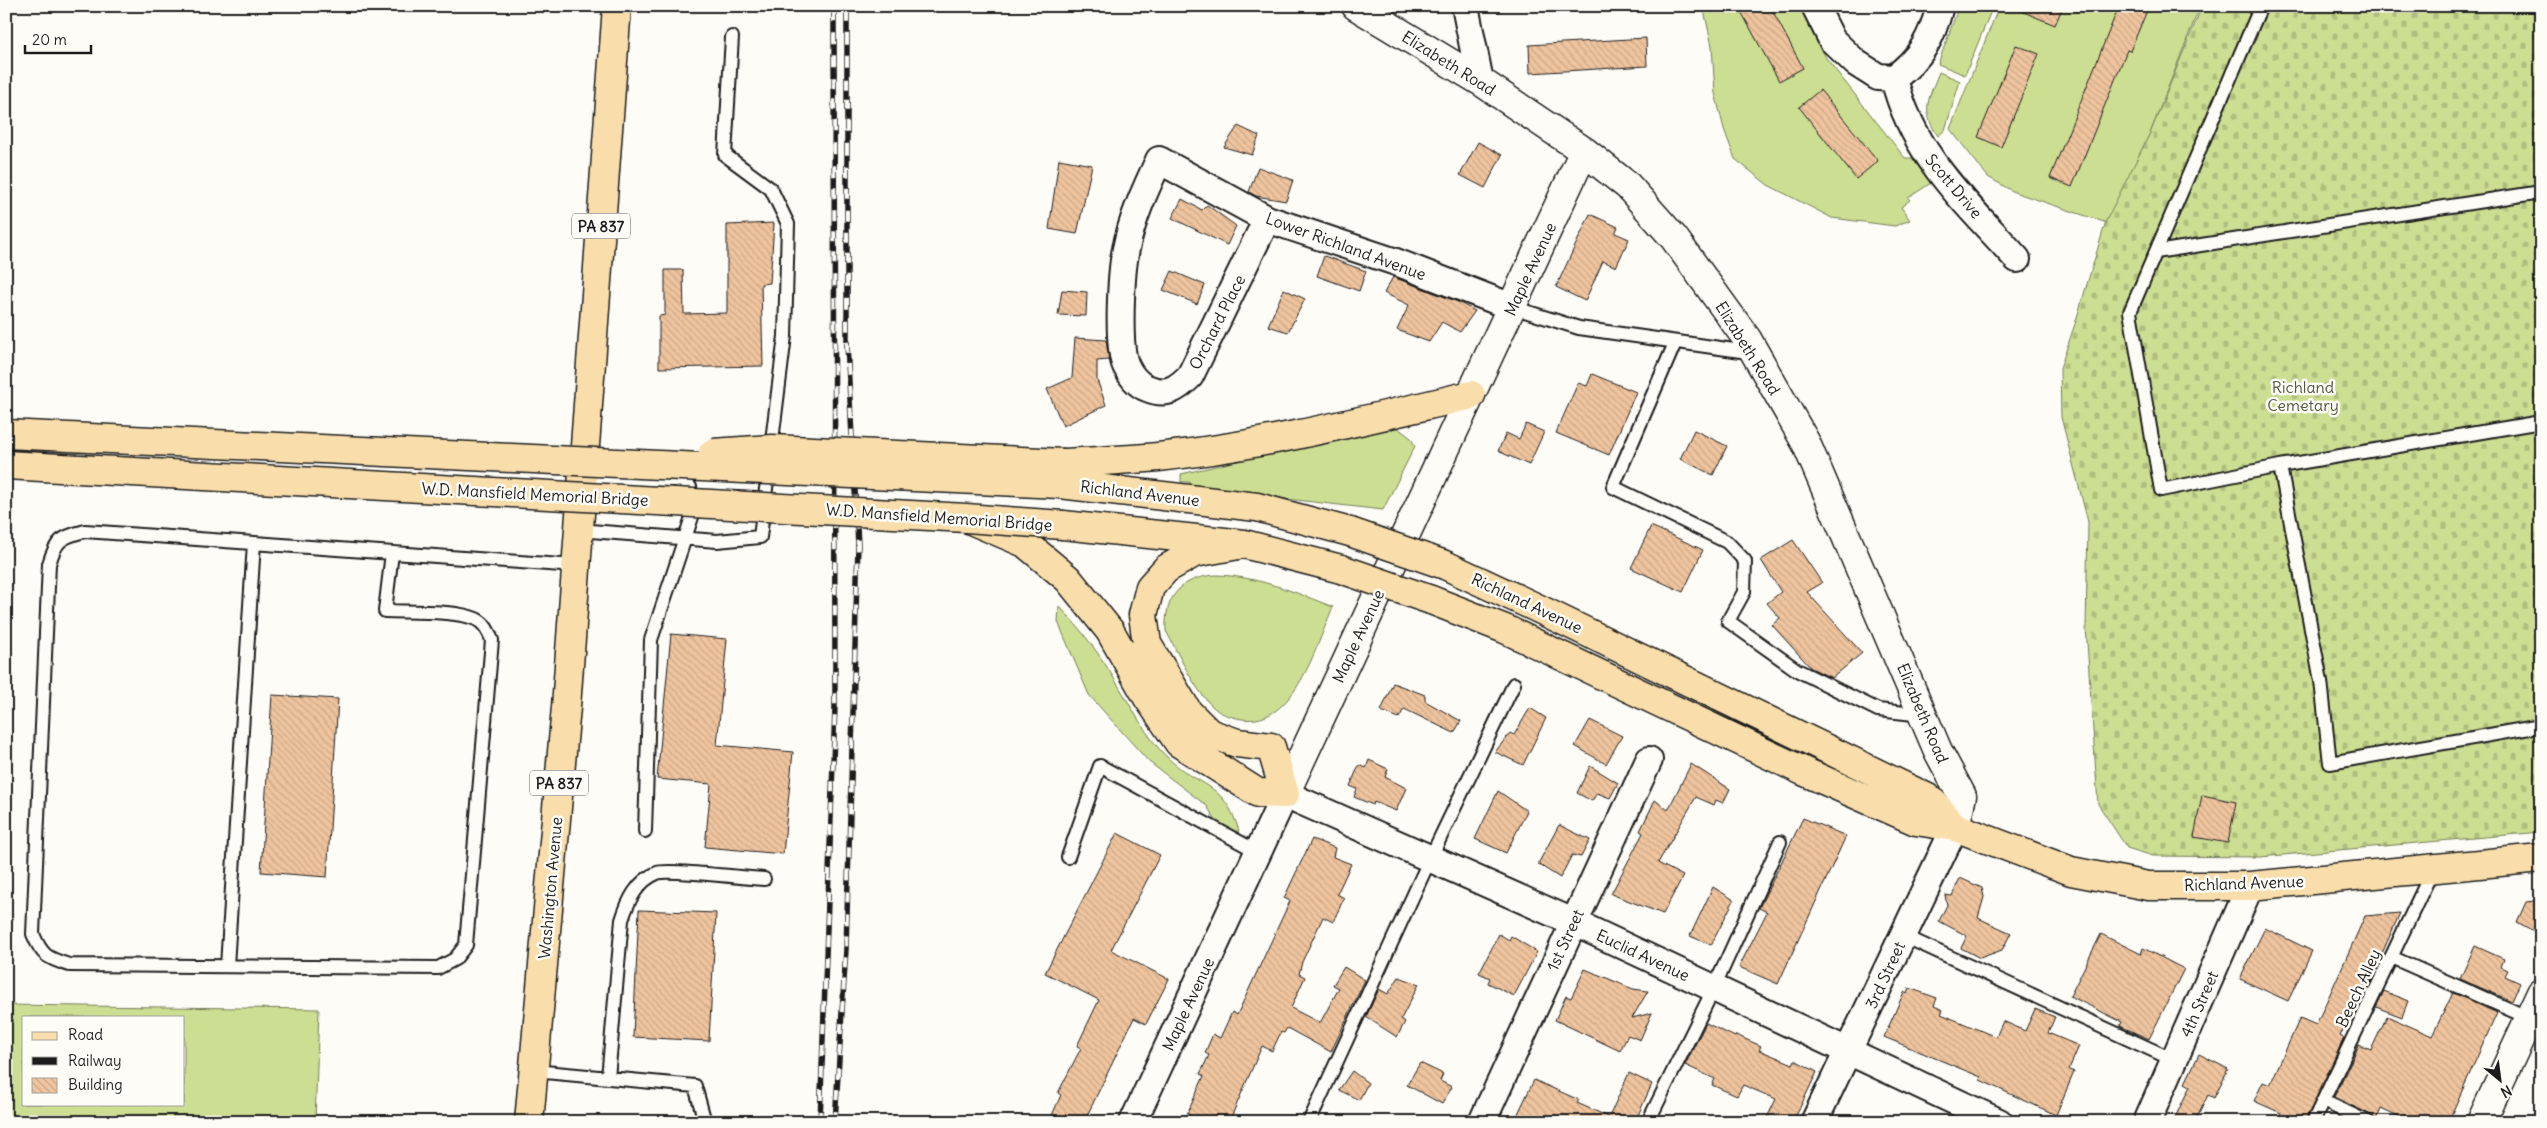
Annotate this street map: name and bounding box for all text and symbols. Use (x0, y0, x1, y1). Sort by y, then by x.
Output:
scale bar (25, 22, 91, 54)
street label: Elizabeth Road (1398, 26, 1500, 100)
text: 20 m (32, 30, 67, 49)
street label: Scott Drive (1921, 150, 1987, 222)
street label: Lower Richland Avenue (1263, 208, 1429, 284)
road number: PA 837 (572, 214, 630, 238)
street label: Maple Avenue (1500, 219, 1560, 319)
street label: Orchard Place (1185, 271, 1249, 373)
street label: Elizabeth Road (1711, 297, 1785, 399)
park label: Richland Cemetary (2267, 377, 2339, 415)
street label: Richland Avenue (1079, 476, 1201, 510)
street label: W.D. Mansfield Memorial Bridge (421, 478, 649, 510)
street label: W.D. Mansfield Memorial Bridge (825, 499, 1053, 535)
street label: Richland Avenue (1468, 569, 1586, 637)
street label: Maple Avenue (1328, 586, 1388, 686)
street label: Elizabeth Road (1893, 660, 1953, 766)
road number: PA 837 (530, 770, 588, 796)
street label: Washington Avenue (534, 816, 566, 960)
street label: Richland Avenue (2184, 871, 2304, 895)
street label: 1st Street (1542, 906, 1588, 974)
street label: Euclid Avenue (1593, 925, 1693, 985)
street label: 3rd Street (1861, 938, 1909, 1012)
street label: Beech Alley (2331, 946, 2385, 1030)
street label: Maple Avenue (1158, 954, 1218, 1054)
street label: 4th Street (2176, 967, 2223, 1040)
legend (22, 1016, 185, 1106)
text: Road (68, 1025, 103, 1044)
text: Railway (68, 1051, 122, 1070)
north arrow (2474, 1056, 2524, 1106)
text: Building (68, 1075, 123, 1094)
text: N (2498, 1081, 2515, 1102)

